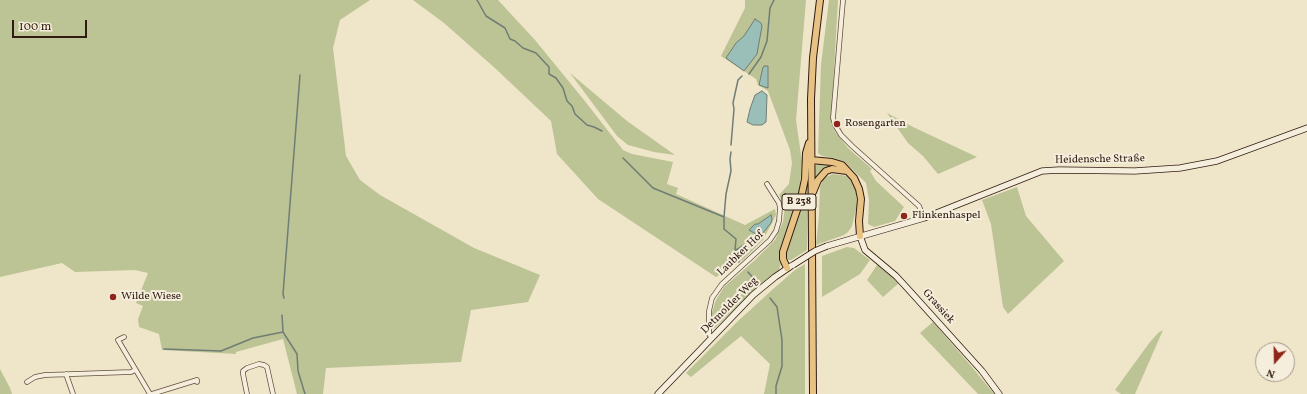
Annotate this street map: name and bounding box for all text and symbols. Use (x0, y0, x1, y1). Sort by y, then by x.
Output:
scale bar (14, 12, 89, 38)
text: 100 m (19, 19, 51, 35)
place label: Rosengarten (845, 117, 906, 131)
marker: Rosengarten (832, 119, 842, 129)
street label: Heidensche Straße (1055, 153, 1145, 167)
road number: B 238 (782, 194, 816, 210)
place label: Flinkenhaspel (912, 209, 980, 223)
marker: Flinkenhaspel (899, 211, 909, 221)
street label: Laubker Hof (715, 229, 767, 279)
street label: Detmolder Weg (699, 275, 761, 337)
street label: Grassiek (919, 287, 957, 327)
place label: Wilde Wiese (121, 290, 181, 304)
marker: Wilde Wiese (108, 292, 118, 302)
north arrow (1255, 342, 1295, 382)
text: N (1265, 364, 1277, 381)

